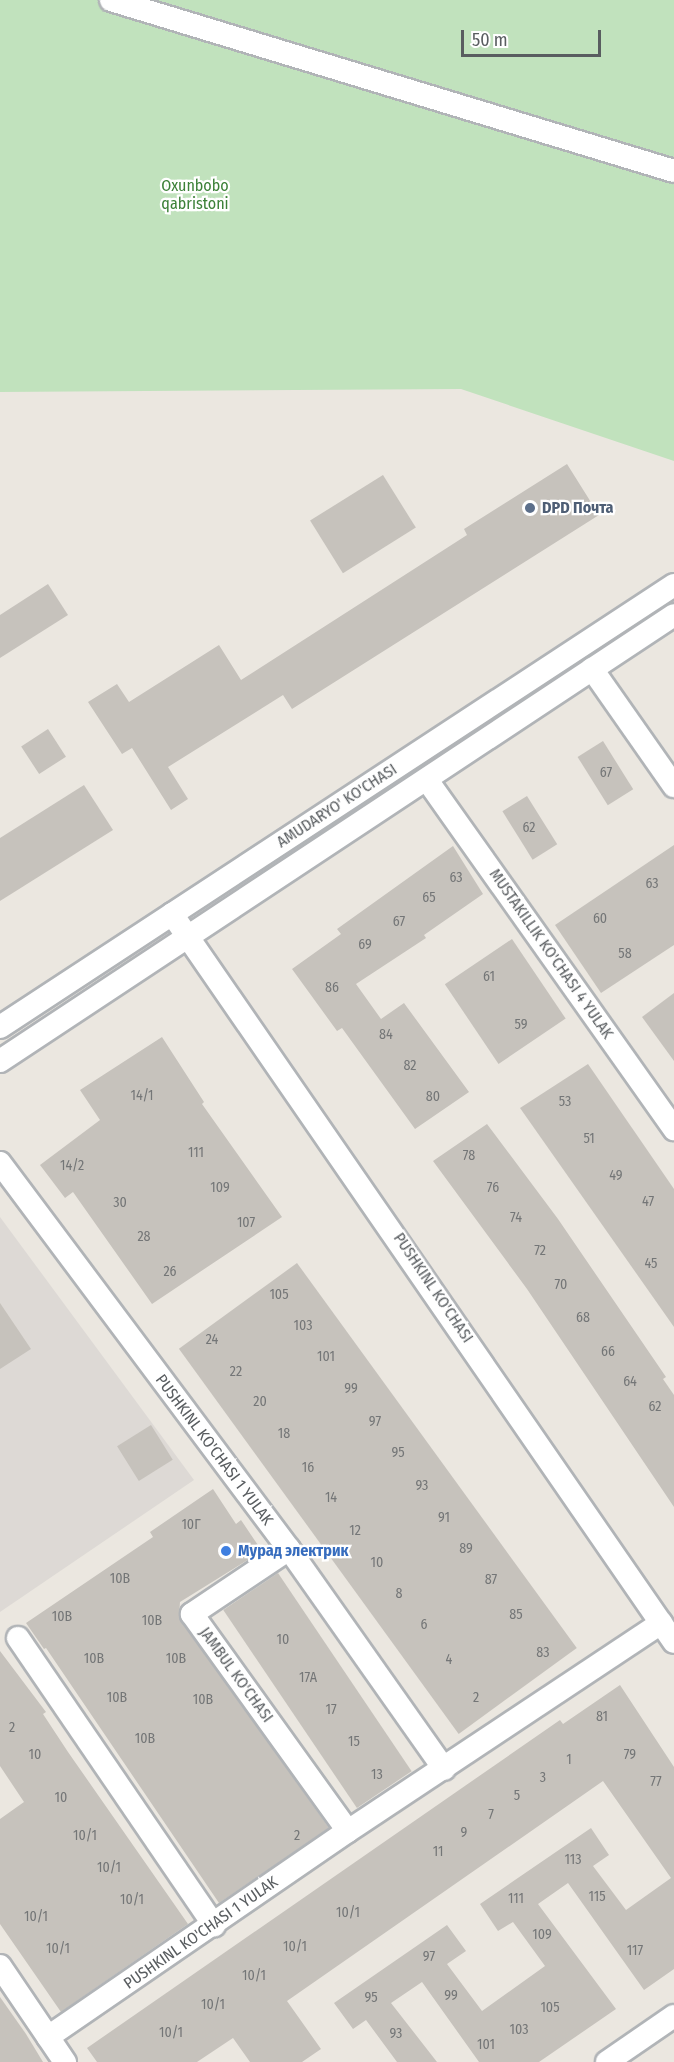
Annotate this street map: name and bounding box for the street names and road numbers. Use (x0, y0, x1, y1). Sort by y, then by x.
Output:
street label: AMUDARYO' KO'CHASI (273, 760, 401, 852)
street label: MUSTAKILLIK KO'CHASI 4 YULAK (485, 865, 617, 1043)
street label: PUSHKINL KO'CHASI (389, 1229, 477, 1347)
street label: PUSHKINL KO'CHASI 1 YULAK (151, 1371, 277, 1529)
street label: JAMBUL KO'CHASI (195, 1624, 277, 1726)
street label: PUSHKINL KO'CHASI 1 YULAK (120, 1873, 282, 1993)

